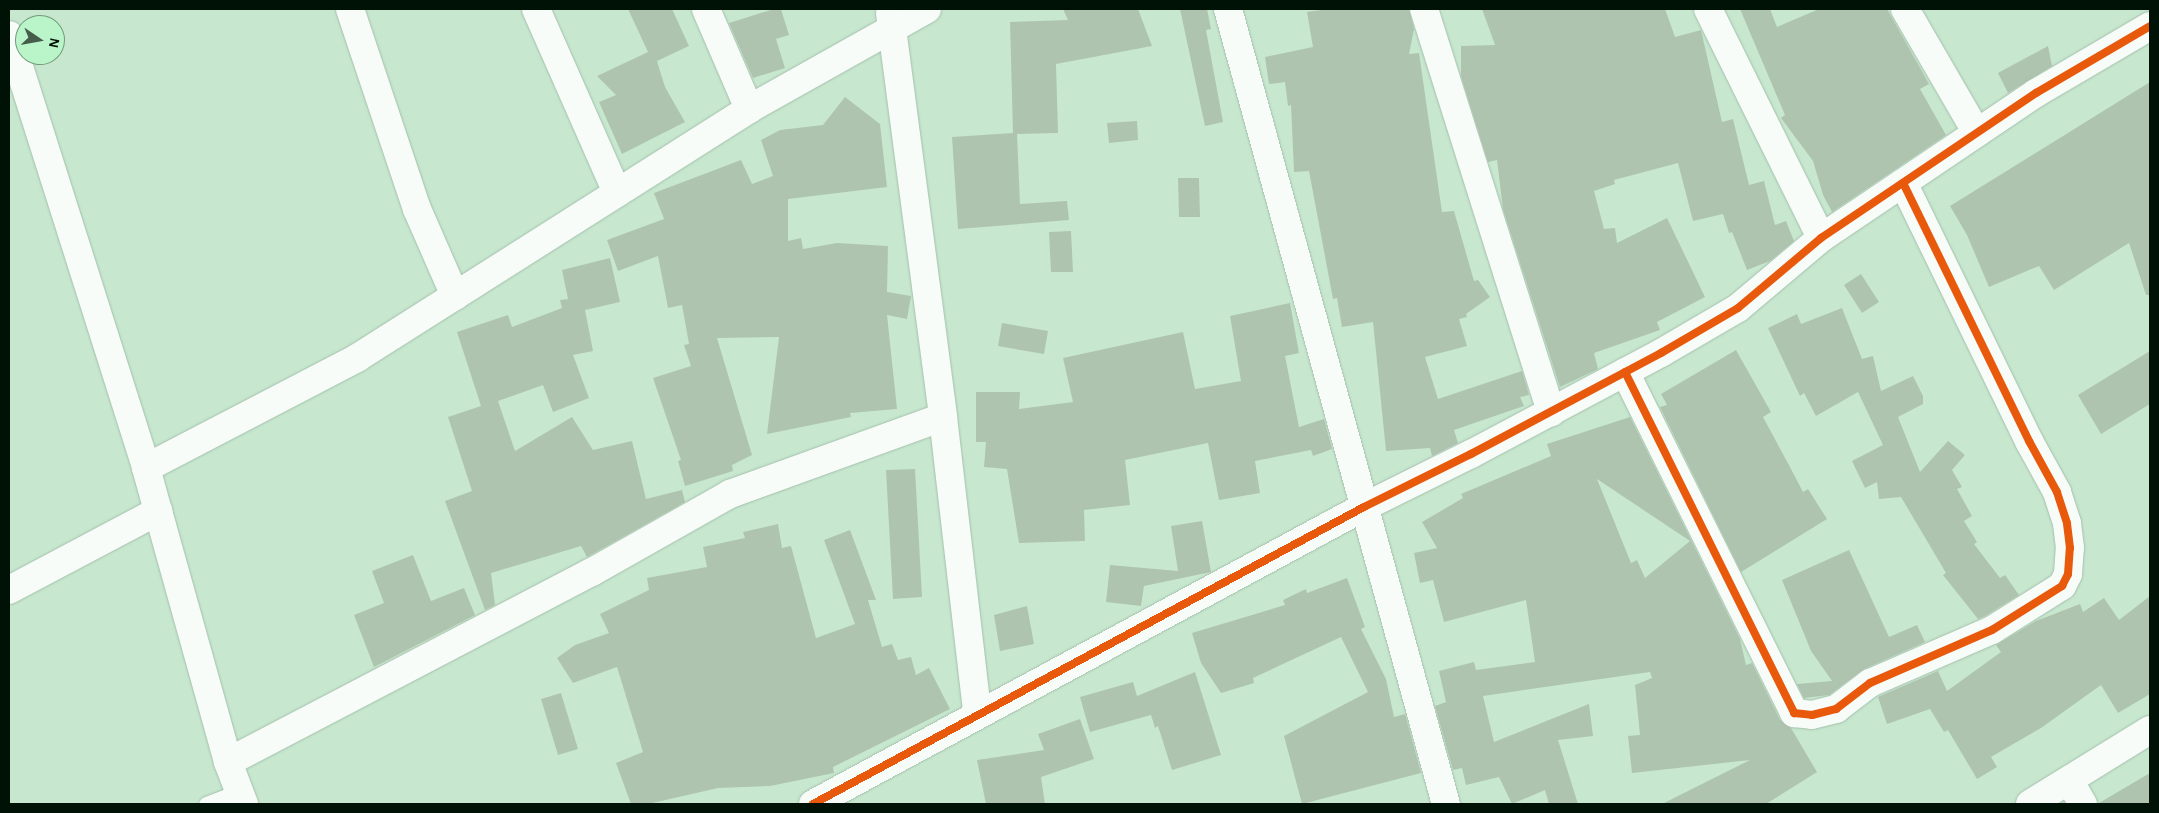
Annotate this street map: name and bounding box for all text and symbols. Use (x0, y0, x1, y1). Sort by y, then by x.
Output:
north arrow (15, 15, 65, 65)
text: N (46, 37, 62, 49)

